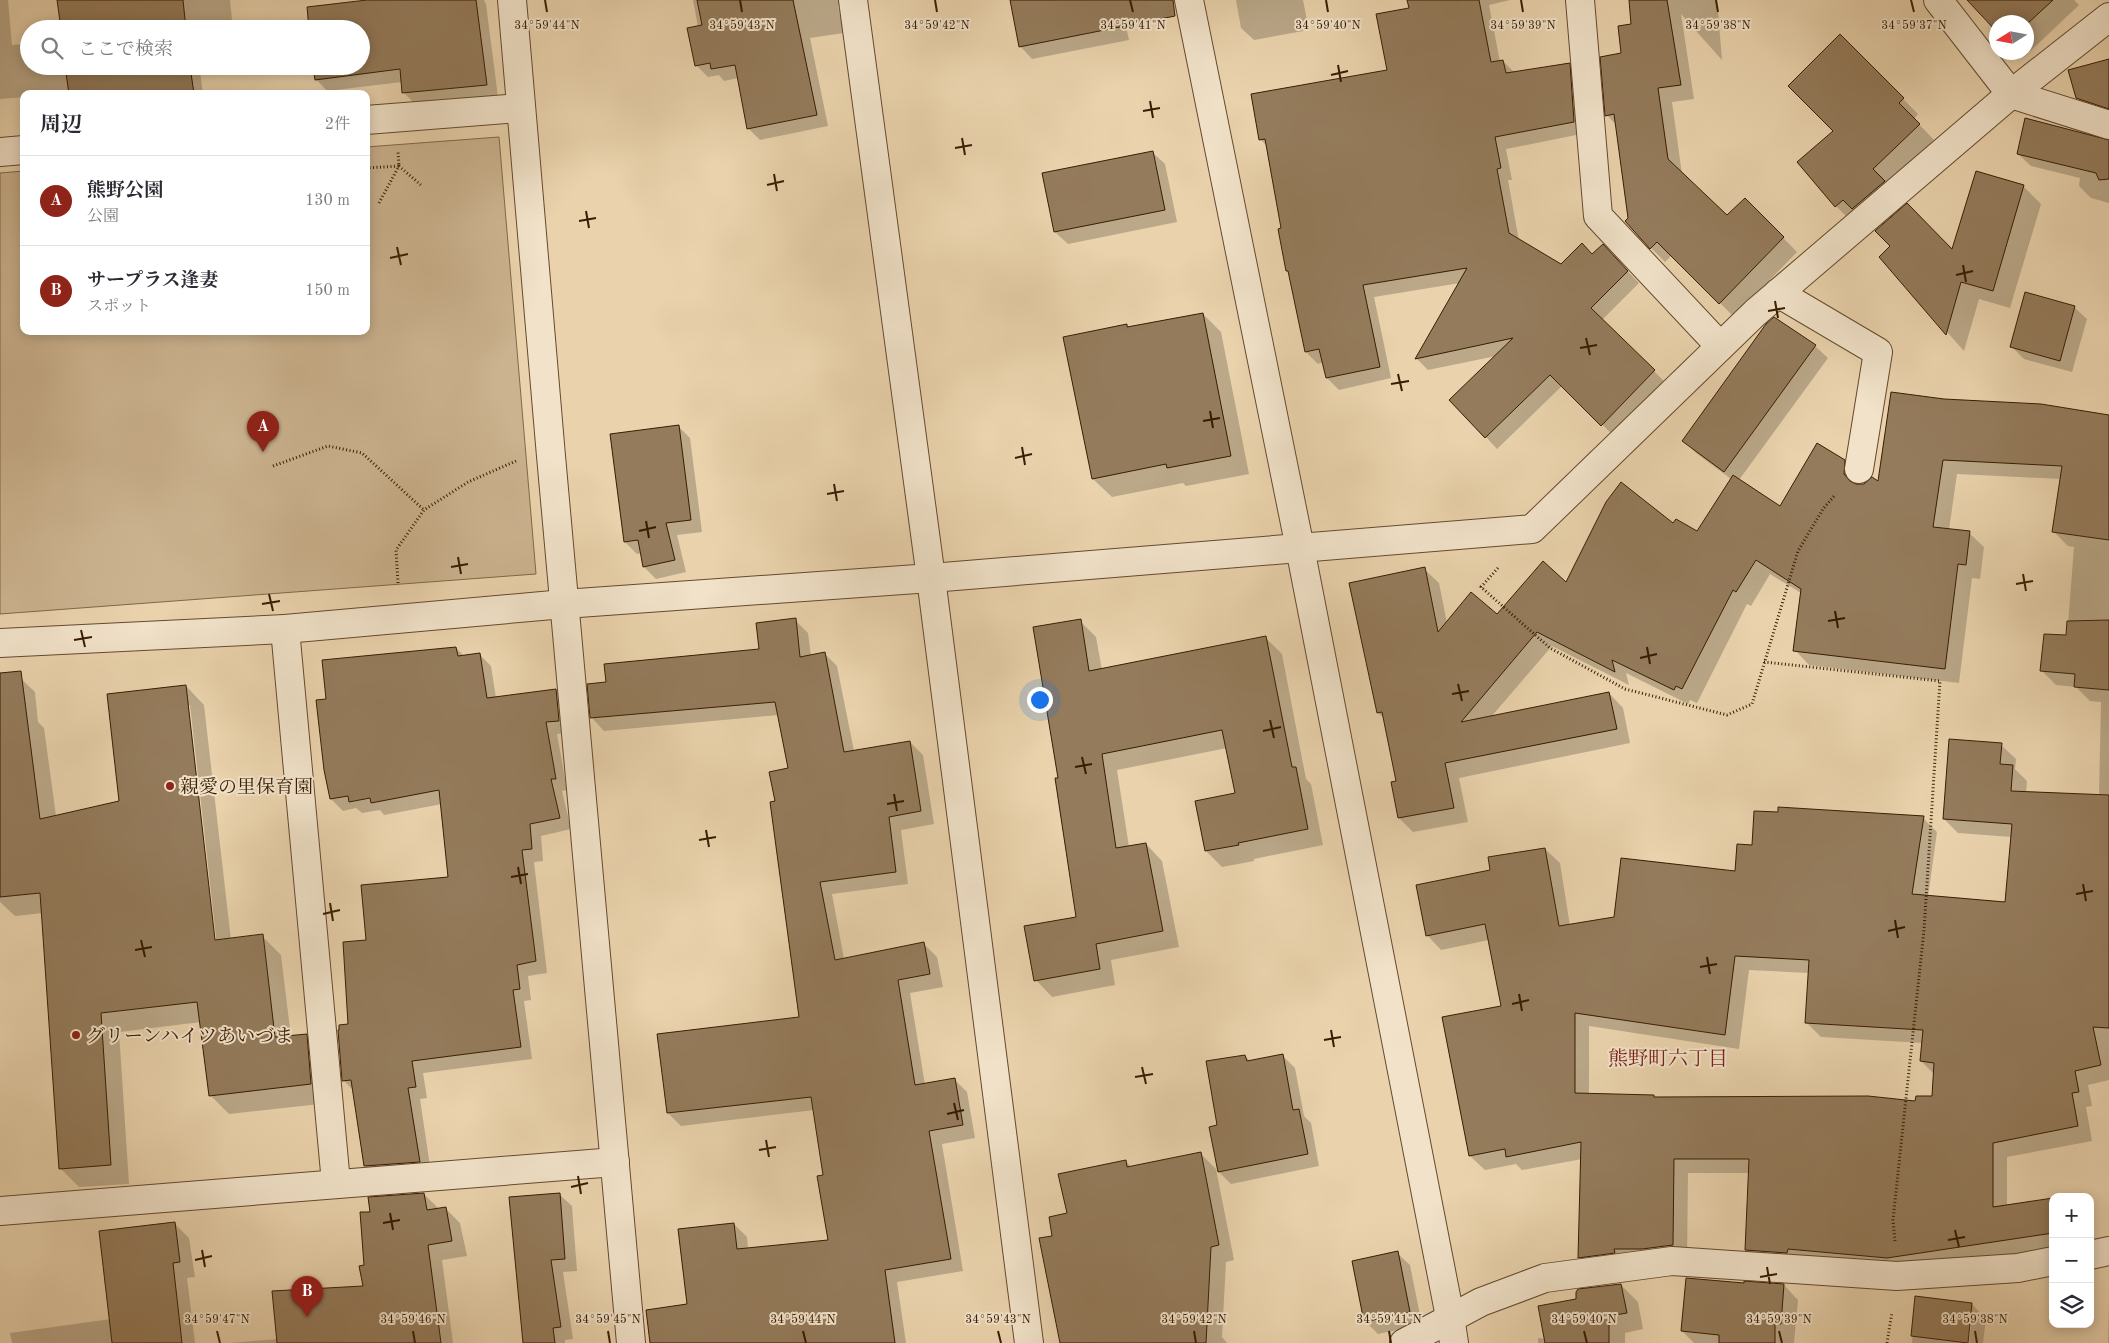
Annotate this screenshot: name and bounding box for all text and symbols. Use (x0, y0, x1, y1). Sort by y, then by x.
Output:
north arrow (1989, 15, 2034, 60)
text: 34°59'44"N (514, 19, 580, 32)
text: 34°59'43"N (709, 19, 775, 32)
text: 34°59'42"N (904, 19, 970, 32)
text: 34°59'41"N (1100, 19, 1166, 32)
text: 34°59'40"N (1295, 19, 1361, 32)
text: 34°59'39"N (1490, 19, 1556, 32)
text: 34°59'38"N (1685, 19, 1751, 32)
text: 34°59'37"N (1881, 19, 1947, 32)
search box (20, 20, 370, 75)
icon: search (38, 34, 66, 62)
text: ここで検索 (78, 41, 173, 60)
text: 周辺 (40, 115, 82, 136)
text: 2件 (325, 117, 350, 133)
text: 熊野公園 (87, 182, 163, 201)
text: A (50, 193, 62, 209)
text: 130 m (305, 193, 350, 209)
text: 公園 (87, 209, 119, 225)
text: サープラス逢妻 (87, 272, 218, 291)
text: B (50, 283, 62, 299)
text: 150 m (305, 283, 350, 299)
text: スポット (87, 299, 151, 315)
pin: A (247, 411, 279, 452)
your location (1027, 687, 1053, 713)
place label: 親愛の里保育園 (180, 777, 313, 798)
marker: 親愛の里保育園 (164, 780, 176, 792)
place label: グリーンハイツあいづま (86, 1026, 293, 1047)
marker: グリーンハイツあいづま (70, 1029, 82, 1041)
district label: 熊野町六丁目 (1608, 1048, 1728, 1070)
map controls (2049, 1193, 2094, 1328)
button: + (2049, 1193, 2094, 1238)
button: − (2049, 1238, 2094, 1283)
pin: B (291, 1276, 323, 1317)
button: layers (2049, 1283, 2094, 1328)
text: 34°59'47"N (184, 1313, 250, 1326)
text: 34°59'46"N (380, 1313, 446, 1326)
text: 34°59'45"N (575, 1313, 641, 1326)
text: 34°59'44"N (770, 1313, 836, 1326)
text: 34°59'43"N (965, 1313, 1031, 1326)
text: 34°59'42"N (1161, 1313, 1227, 1326)
text: 34°59'41"N (1356, 1313, 1422, 1326)
text: 34°59'40"N (1551, 1313, 1617, 1326)
text: 34°59'39"N (1746, 1313, 1812, 1326)
text: 34°59'38"N (1942, 1313, 2008, 1326)

